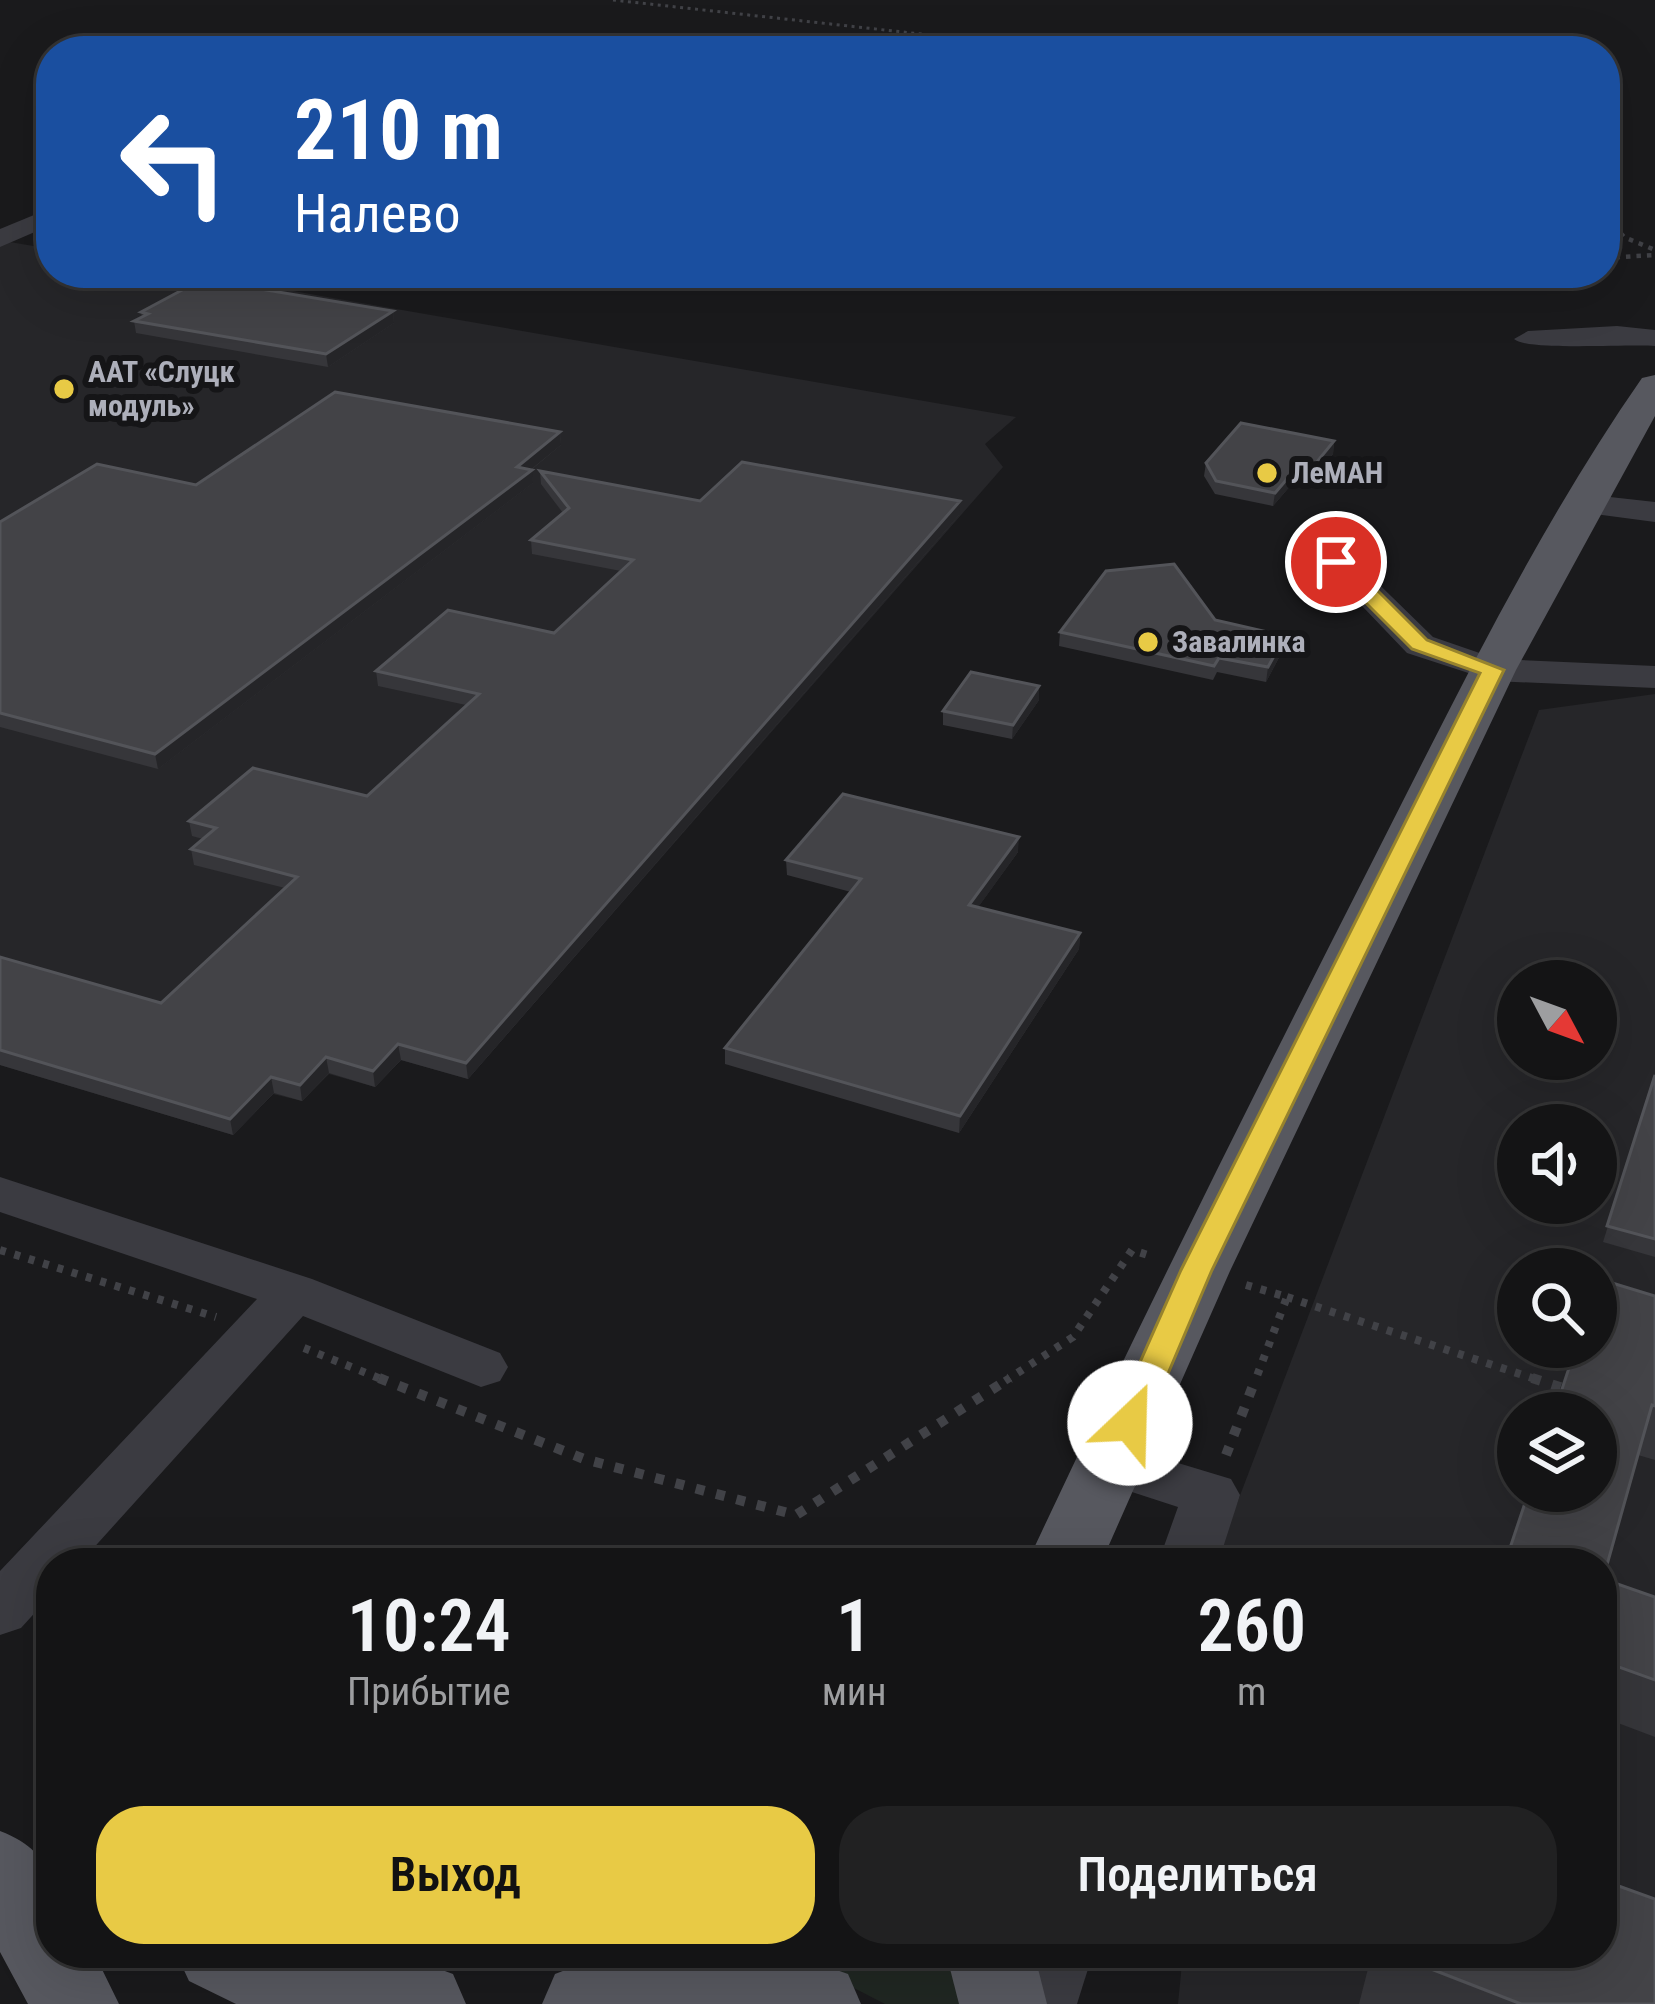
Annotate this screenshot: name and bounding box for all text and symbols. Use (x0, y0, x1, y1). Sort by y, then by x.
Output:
text: 210 m (294, 81, 503, 180)
icon: left (96, 84, 252, 240)
text: Налево (294, 182, 461, 245)
place label: ААТ «Слуцк модуль» (88, 354, 235, 423)
marker: ААТ «Слуцк модуль» (51, 376, 77, 402)
place label: ЛеМАН (1291, 455, 1383, 490)
marker: ЛеМАН (1254, 460, 1280, 486)
pin (1285, 511, 1387, 613)
icon: arrive (1303, 529, 1369, 595)
place label: Завалинка (1172, 624, 1306, 659)
marker: Завалинка (1135, 629, 1161, 655)
north arrow (1497, 960, 1617, 1080)
map controls (1497, 960, 1617, 1512)
button: sound (1497, 1104, 1617, 1224)
button: search (1497, 1248, 1617, 1368)
position arrow (1067, 1360, 1193, 1486)
button: layers (1497, 1392, 1617, 1512)
text: 10:24 (347, 1584, 511, 1669)
text: 1 (836, 1584, 872, 1669)
text: 260 (1197, 1584, 1306, 1669)
text: Прибытие (347, 1669, 511, 1715)
text: мин (822, 1669, 887, 1715)
text: m (1237, 1669, 1266, 1715)
button: Выход (96, 1806, 815, 1944)
button: Поделиться (839, 1806, 1557, 1944)

